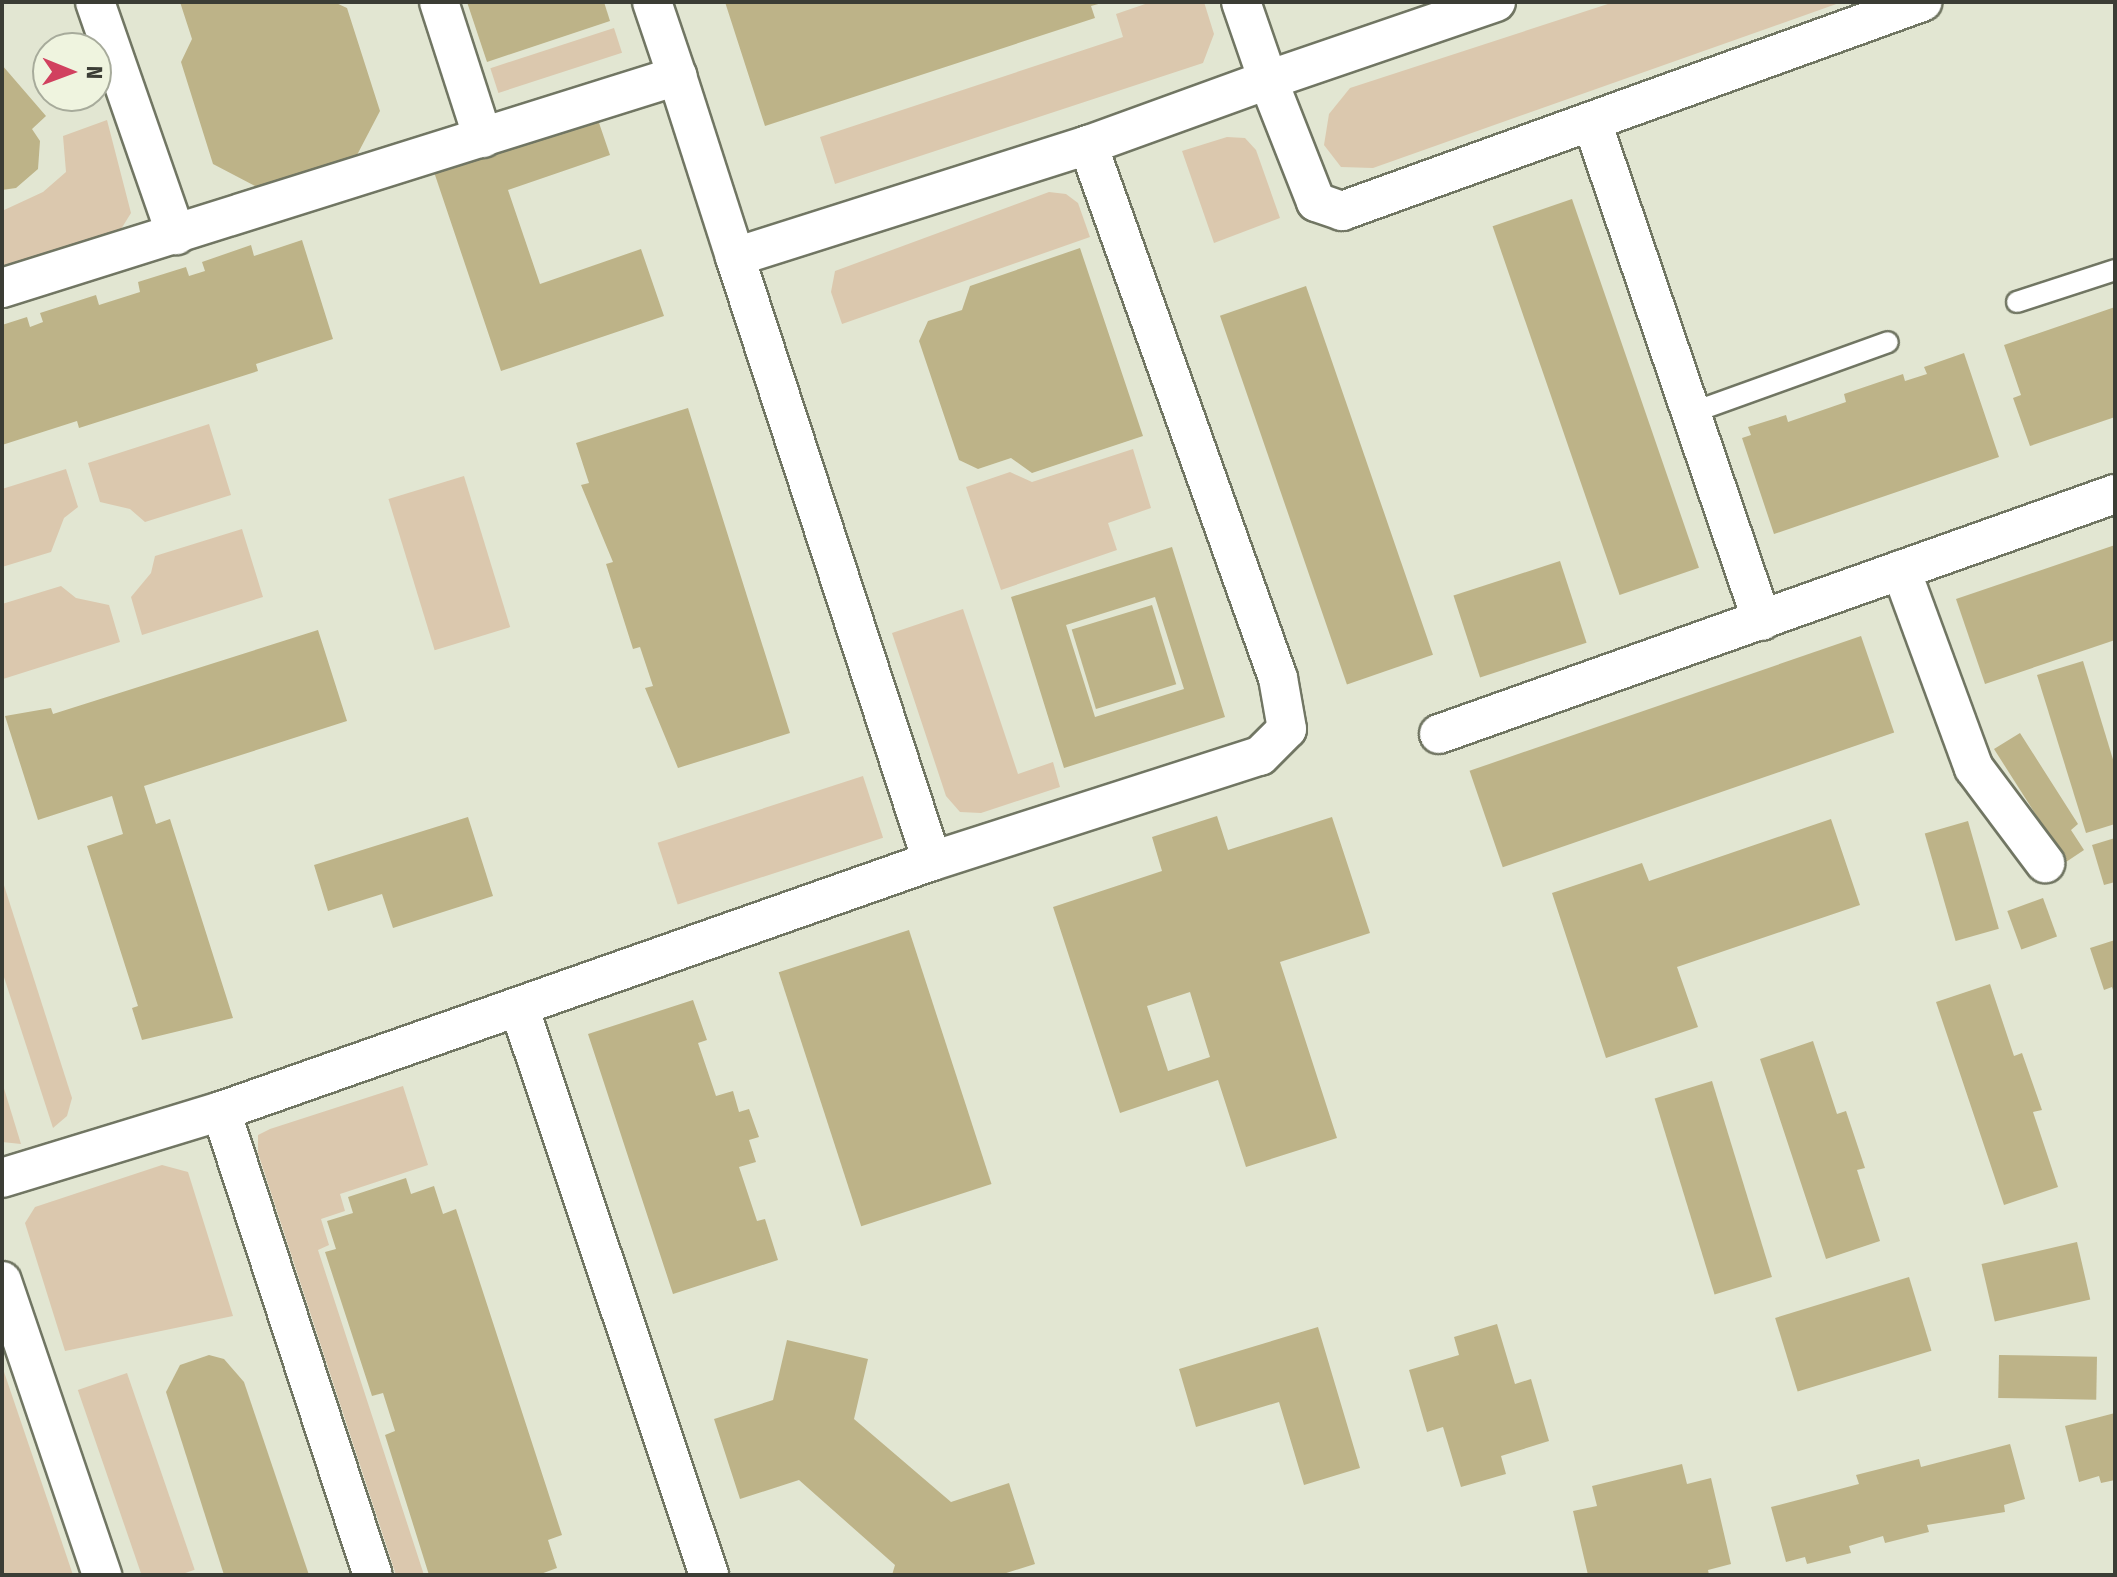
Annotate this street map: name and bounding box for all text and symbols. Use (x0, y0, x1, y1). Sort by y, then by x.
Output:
north arrow (32, 32, 112, 112)
text: N (81, 66, 108, 79)

